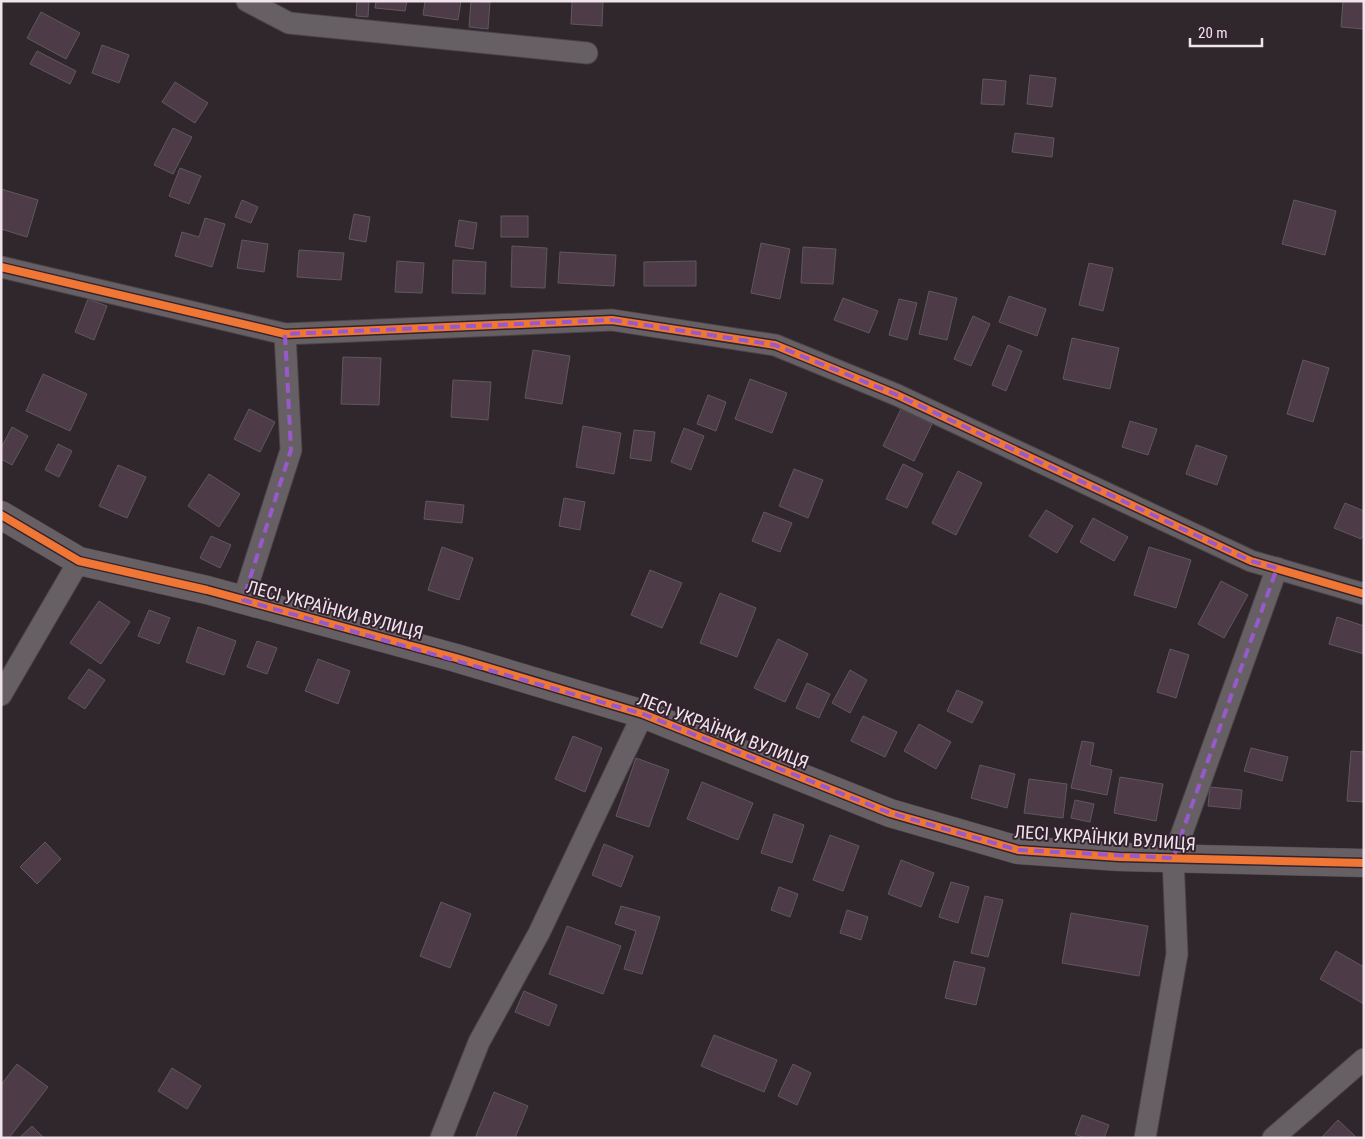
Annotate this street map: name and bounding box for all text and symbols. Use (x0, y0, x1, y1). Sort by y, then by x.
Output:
scale bar (1190, 15, 1262, 47)
text: 20 m (1198, 24, 1228, 42)
street label: ЛЕСІ УКРАЇНКИ ВУЛИЦЯ (245, 576, 426, 643)
street label: ЛЕСІ УКРАЇНКИ ВУЛИЦЯ (634, 688, 812, 773)
street label: ЛЕСІ УКРАЇНКИ ВУЛИЦЯ (1014, 821, 1197, 854)

